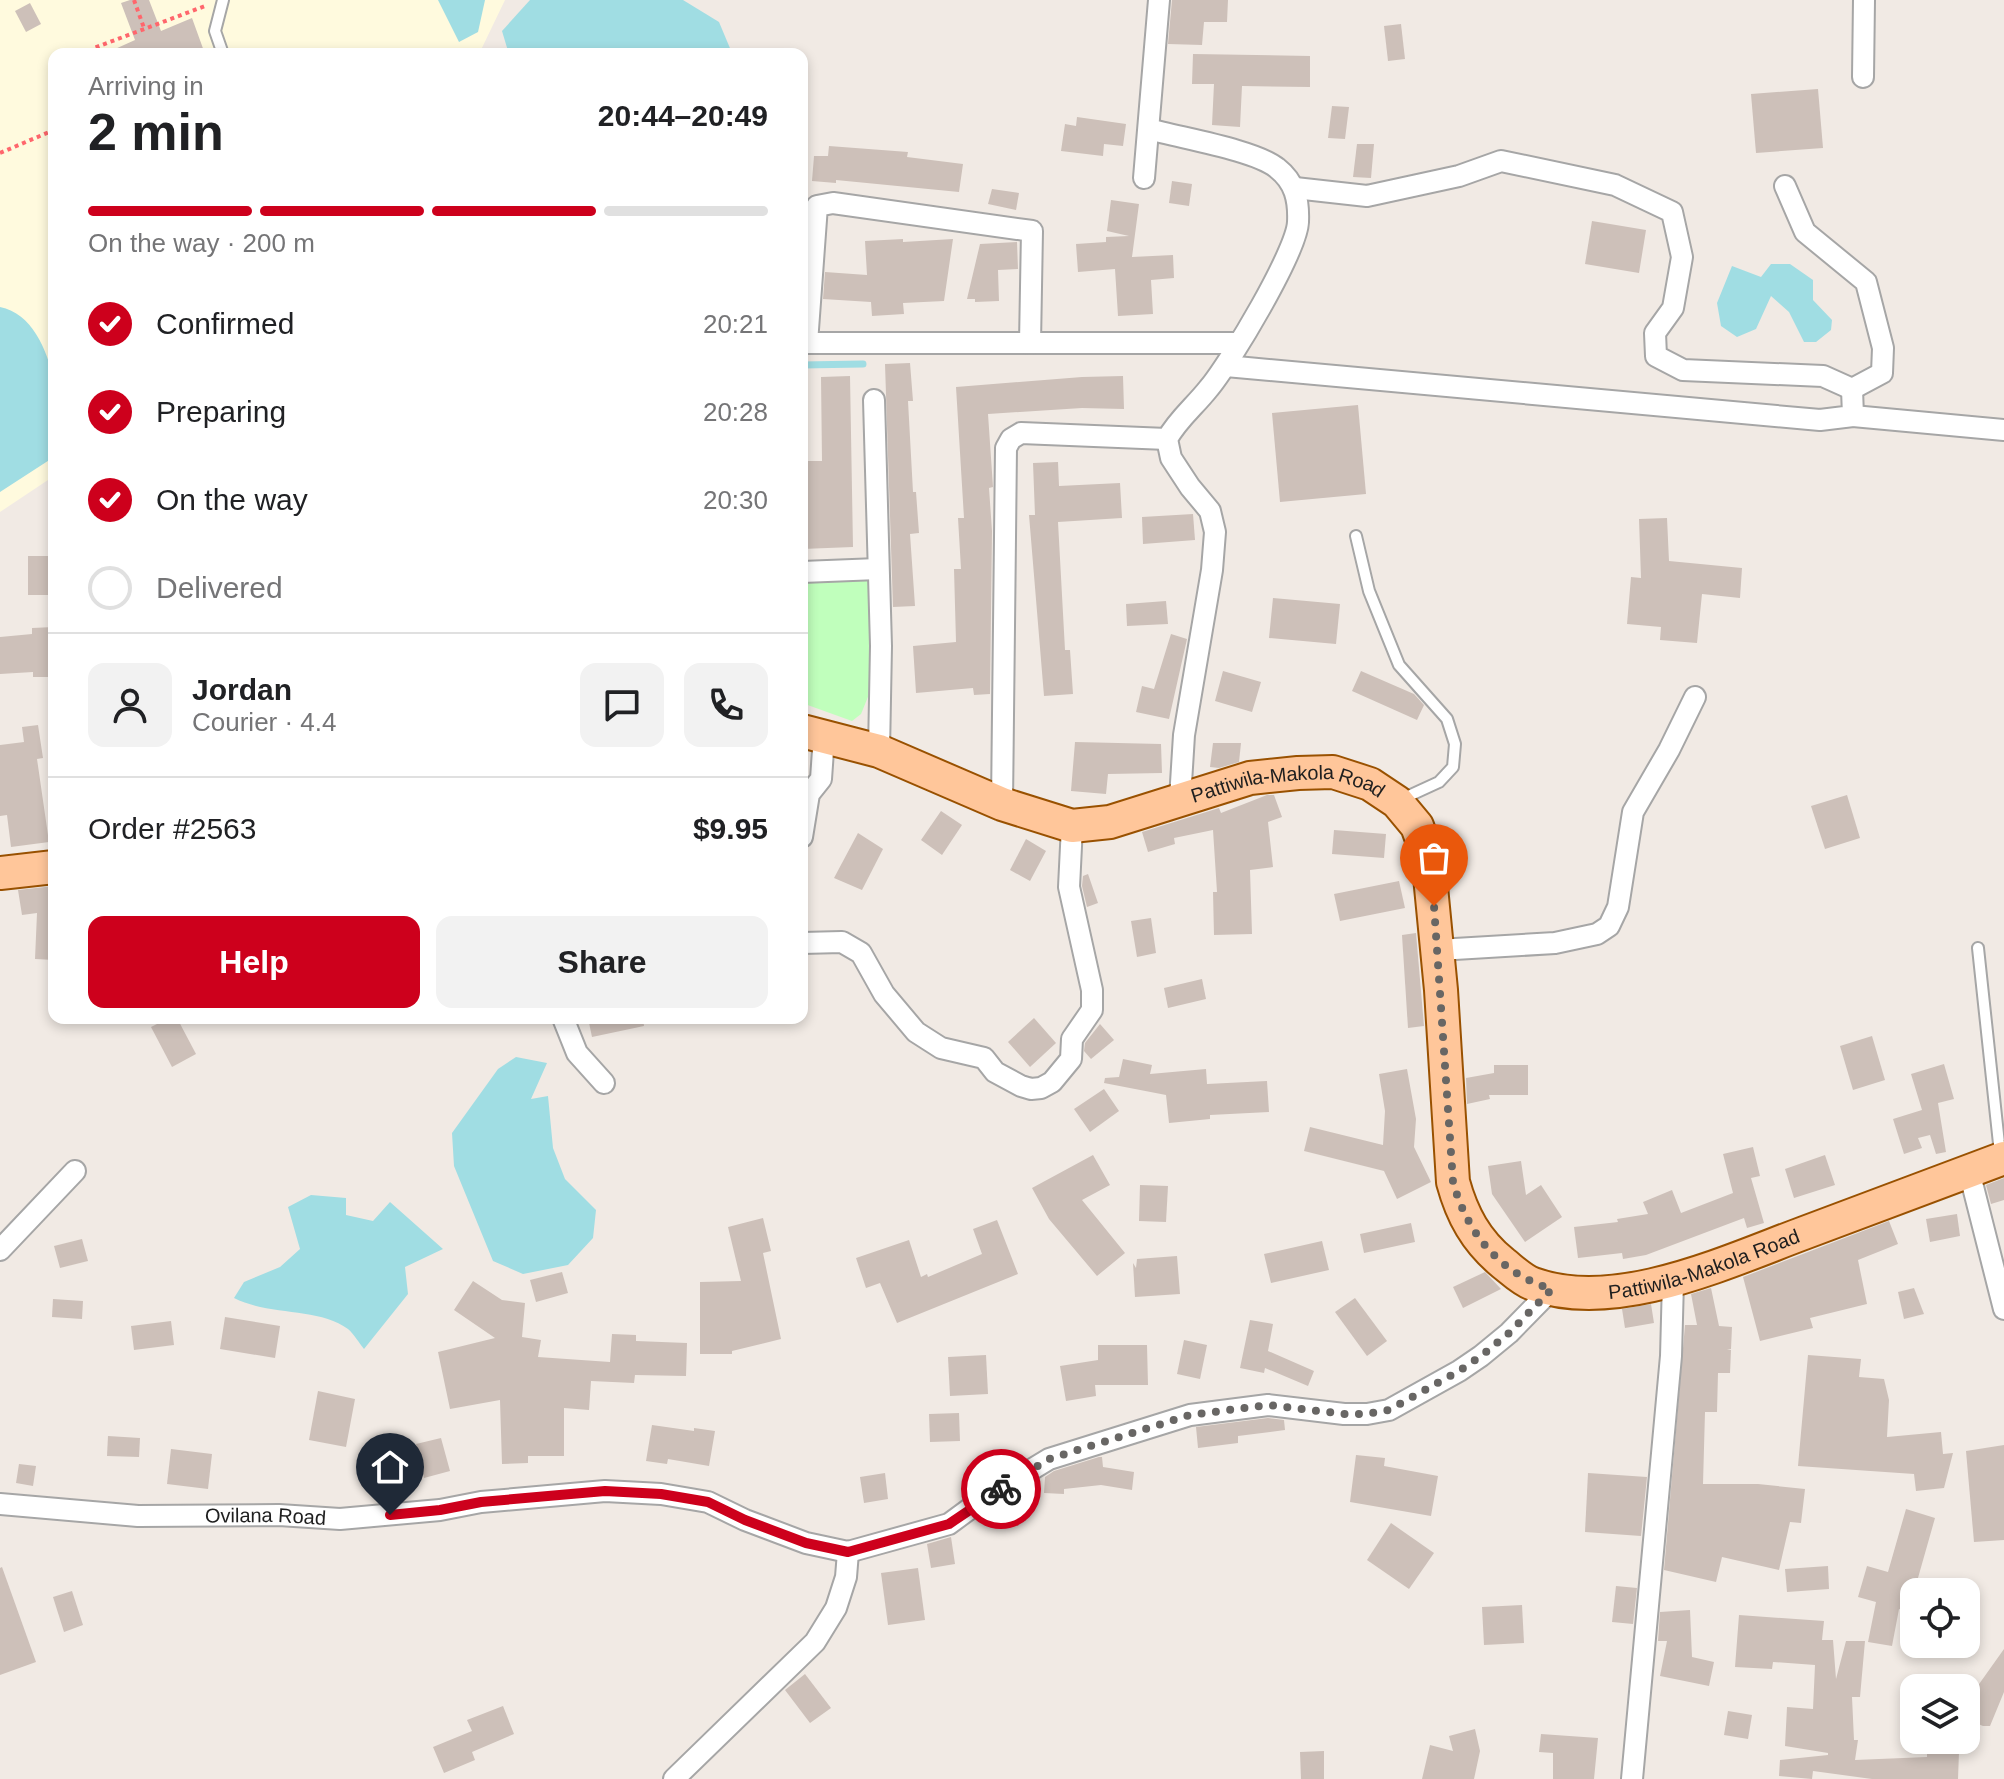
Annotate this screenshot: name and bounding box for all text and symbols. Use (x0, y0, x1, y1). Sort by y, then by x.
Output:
text: Arriving in (88, 71, 204, 101)
text: 20:44–20:49 (598, 99, 768, 132)
text: 2 min (88, 103, 224, 161)
text: On the way · 200 m (88, 228, 315, 258)
icon: check (88, 302, 132, 346)
text: Confirmed (156, 307, 294, 340)
text: 20:21 (703, 309, 768, 339)
icon: check (88, 390, 132, 434)
text: Preparing (156, 395, 286, 428)
text: 20:28 (703, 397, 768, 427)
icon: check (88, 478, 132, 522)
text: On the way (156, 483, 308, 516)
text: 20:30 (703, 485, 768, 515)
text: Delivered (156, 571, 283, 604)
button: person (88, 663, 172, 747)
button: chat (580, 663, 664, 747)
button: phone (684, 663, 768, 747)
text: Jordan (192, 673, 292, 706)
text: Courier · 4.4 (192, 707, 337, 737)
text: Pattiwila-Makola Road (1188, 761, 1389, 807)
street label: Pattiwila-Makola Road (1188, 786, 1386, 810)
text: Order #2563 (88, 812, 256, 845)
text: $9.95 (693, 812, 768, 845)
pin (1400, 824, 1468, 906)
icon: bag (1412, 836, 1456, 880)
button: Help (88, 916, 420, 1008)
button: Share (436, 916, 768, 1008)
street label: Pattiwila-Makola Road (1607, 1225, 1802, 1303)
pin (356, 1433, 424, 1515)
icon: home (368, 1445, 412, 1489)
courier (961, 1449, 1041, 1529)
icon: bike (979, 1467, 1023, 1511)
street label: Ovilana Road (205, 1504, 327, 1529)
map controls (1900, 1578, 1980, 1754)
button: locate (1900, 1578, 1980, 1658)
button: layers (1900, 1674, 1980, 1754)

